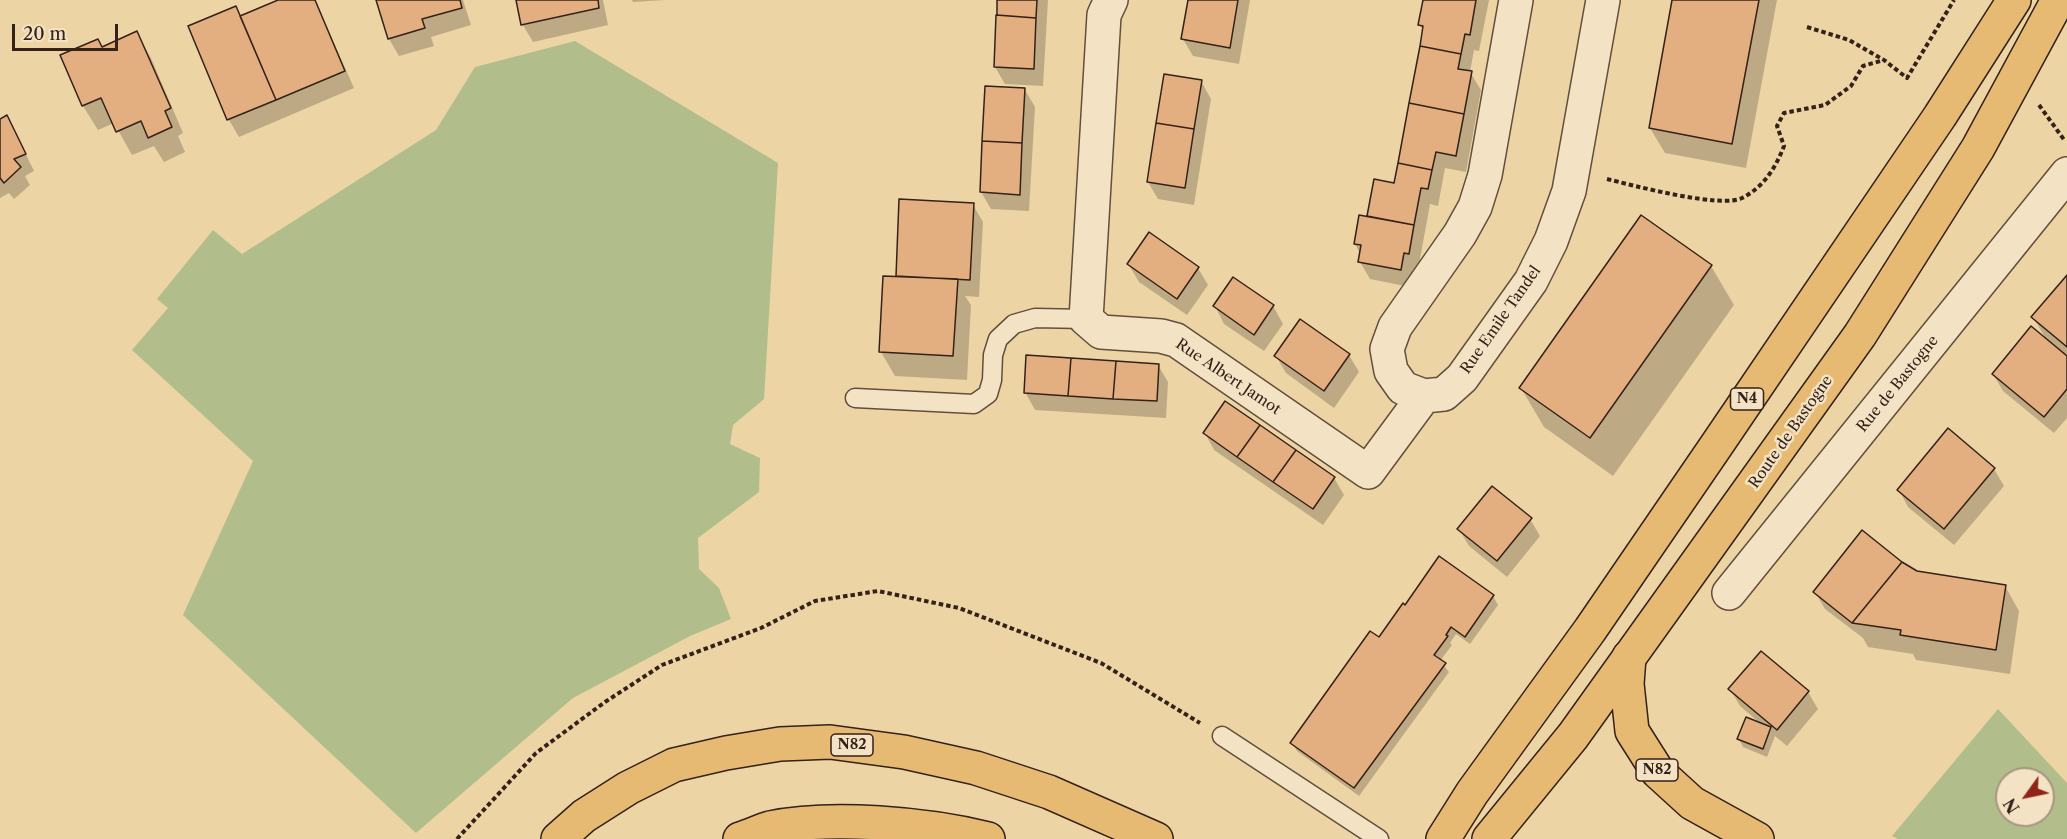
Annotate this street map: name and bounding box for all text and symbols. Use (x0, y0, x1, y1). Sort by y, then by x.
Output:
scale bar (15, 12, 122, 50)
text: 20 m (23, 23, 66, 45)
street label: Rue Emile Tandel (1457, 263, 1545, 377)
street label: Rue de Bastogne (1854, 332, 1942, 436)
street label: Rue Albert Jamot (1172, 335, 1284, 419)
street label: Route de Bastogne (1745, 372, 1837, 492)
road number: N4 (1730, 388, 1764, 410)
road number: N82 (831, 734, 873, 756)
road number: N82 (1636, 759, 1678, 781)
north arrow (1995, 767, 2055, 827)
text: N (1999, 794, 2024, 817)

